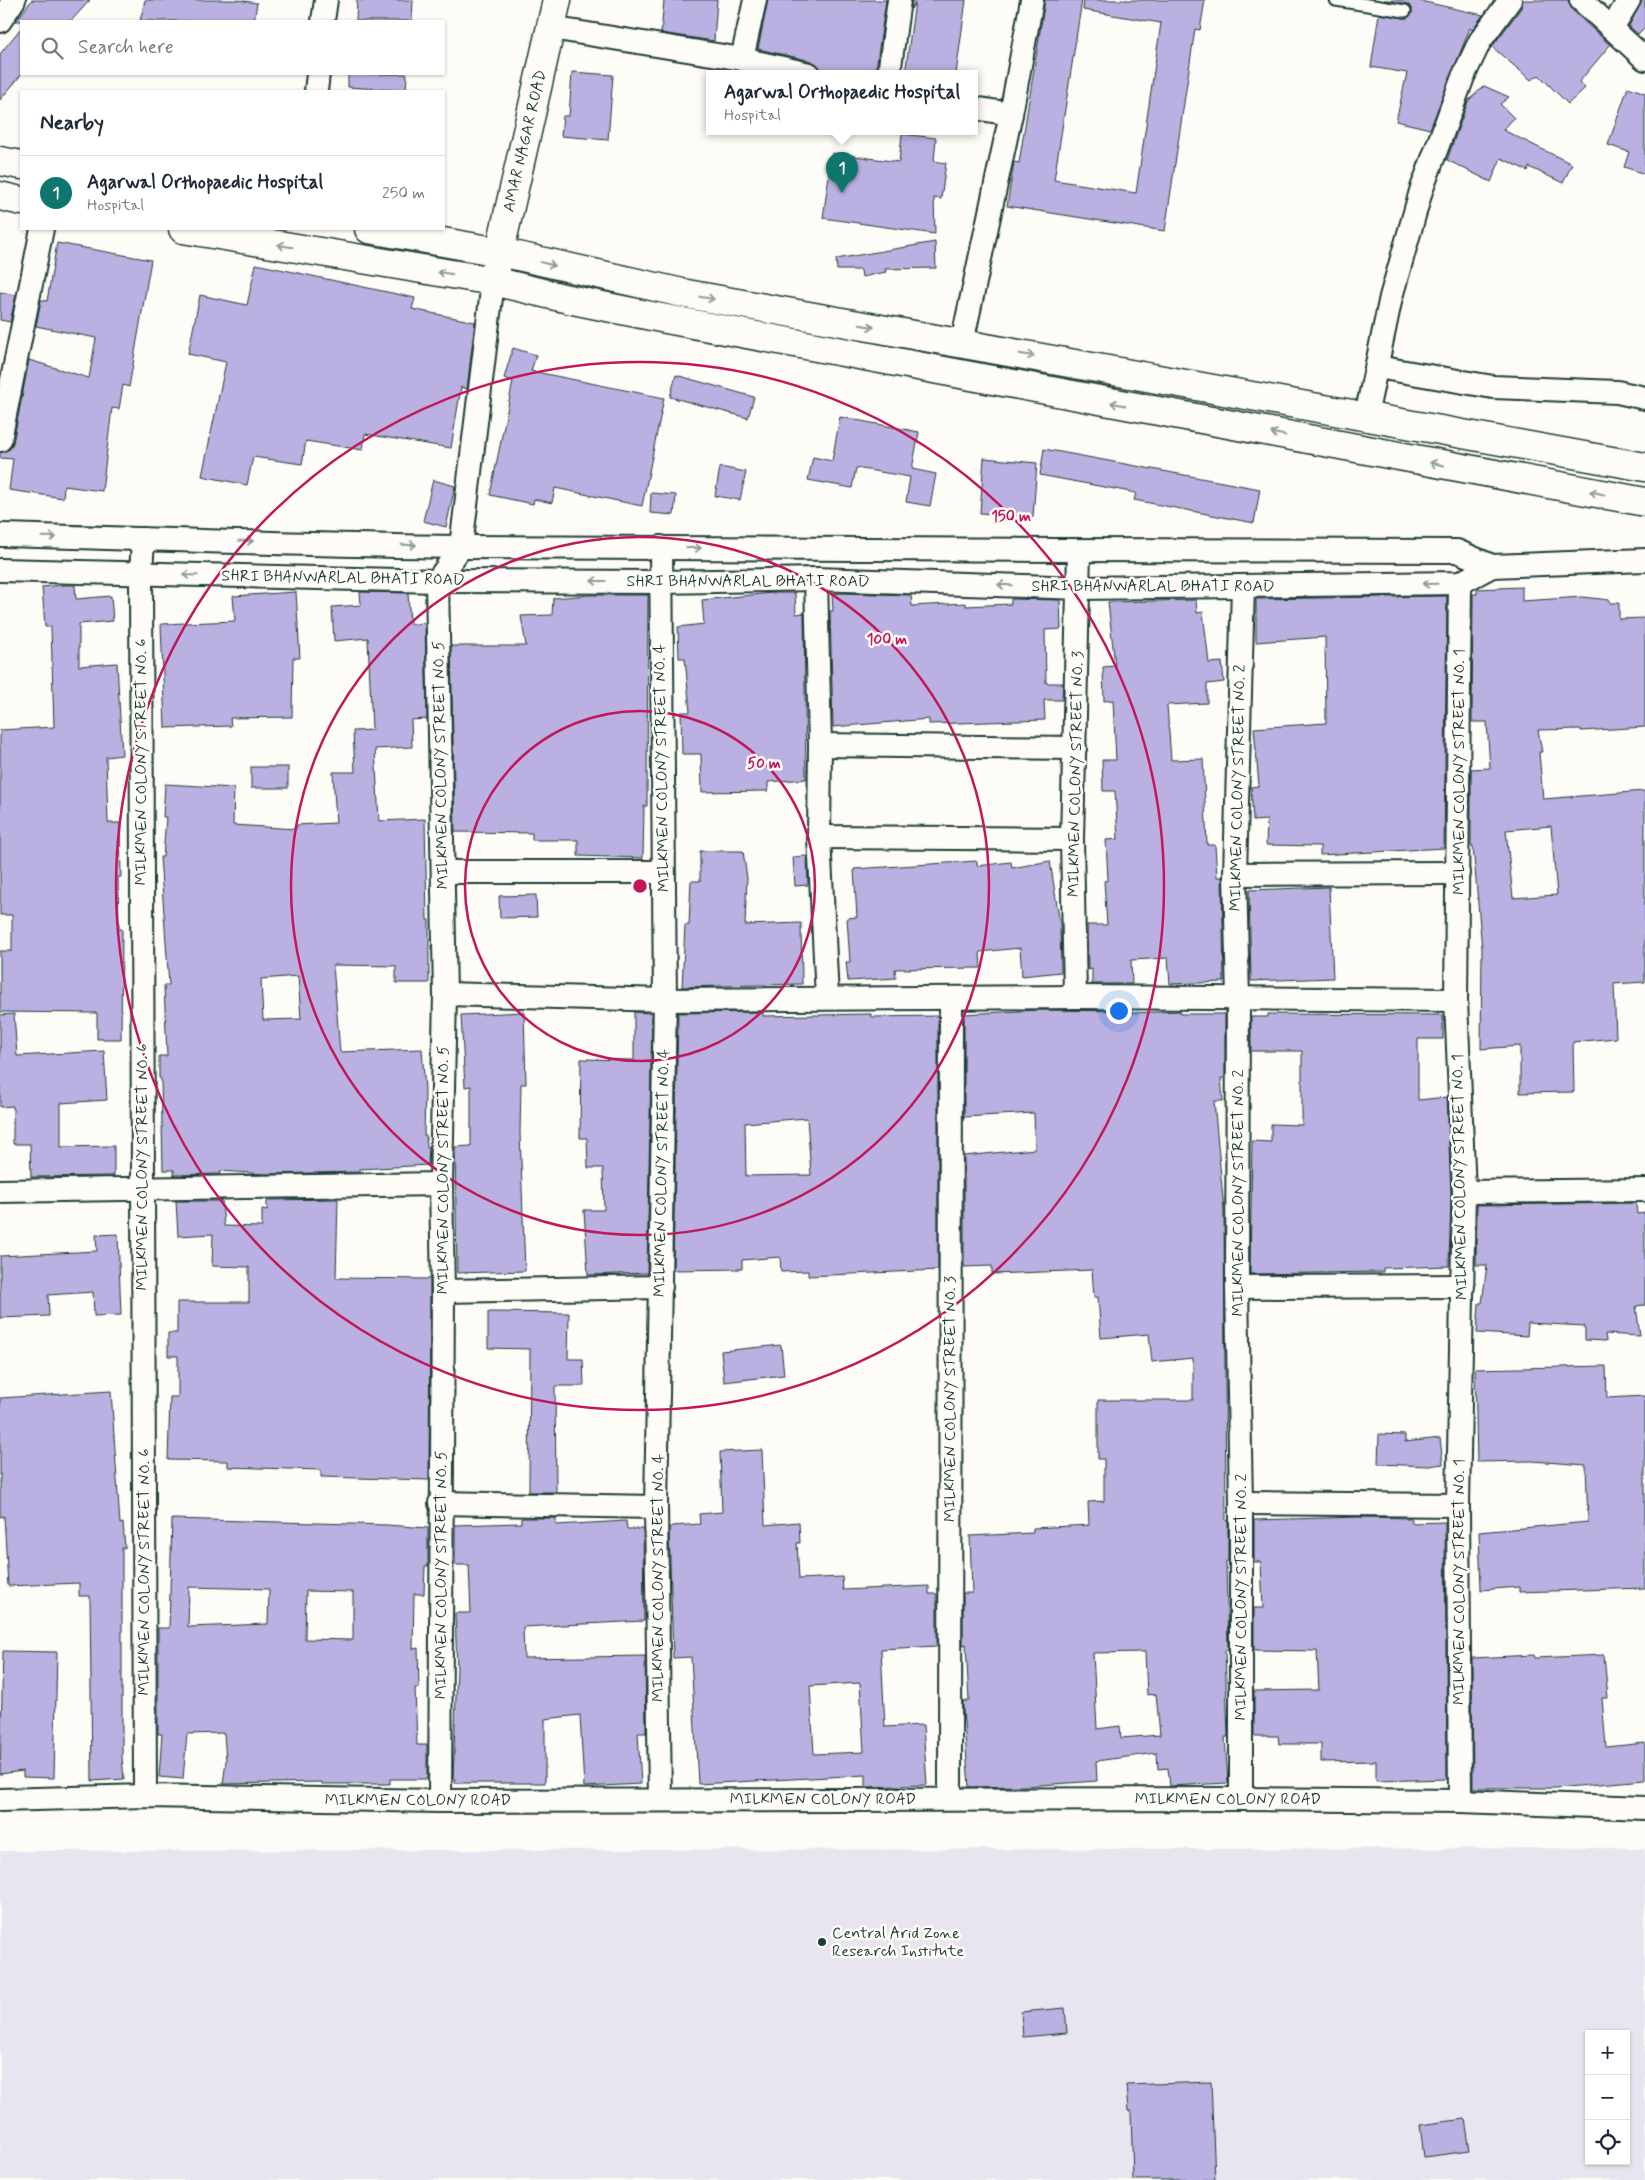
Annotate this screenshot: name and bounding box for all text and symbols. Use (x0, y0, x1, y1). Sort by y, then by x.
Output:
search box (20, 20, 445, 75)
icon: search (38, 34, 66, 62)
text: Search here (78, 35, 174, 60)
street label: AMAR NAGAR ROAD (498, 68, 552, 214)
popup (706, 70, 978, 135)
text: Agarwal Orthopaedic Hospital (724, 80, 960, 105)
text: Hospital (724, 105, 781, 126)
text: Nearby (40, 109, 104, 137)
pin: 1 (826, 152, 858, 193)
text: Agarwal Orthopaedic Hospital (87, 170, 323, 195)
text: 1 (52, 183, 60, 204)
text: 250 m (382, 183, 425, 204)
text: Hospital (87, 195, 144, 216)
one-way arrow (277, 240, 293, 250)
one-way arrow (539, 260, 555, 269)
one-way arrow (437, 267, 453, 277)
one-way arrow (698, 293, 714, 303)
one-way arrow (858, 322, 874, 331)
one-way arrow (1018, 350, 1034, 360)
one-way arrow (1110, 398, 1126, 408)
one-way arrow (1270, 428, 1286, 438)
one-way arrow (1430, 458, 1446, 468)
one-way arrow (1589, 488, 1605, 498)
text: 150 m (991, 507, 1031, 527)
one-way arrow (40, 532, 56, 541)
one-way arrow (238, 537, 254, 546)
one-way arrow (400, 541, 416, 550)
one-way arrow (685, 543, 701, 552)
street label: SHRI BHANWARLAL BHATI ROAD (221, 565, 465, 591)
one-way arrow (182, 571, 198, 580)
street label: SHRI BHANWARLAL BHATI ROAD (626, 571, 870, 592)
one-way arrow (590, 576, 606, 586)
street label: SHRI BHANWARLAL BHATI ROAD (1031, 576, 1275, 597)
one-way arrow (1422, 579, 1438, 589)
one-way arrow (997, 580, 1014, 590)
text: 100 m (867, 630, 907, 650)
street label: MILKMEN COLONY STREET NO. 6 (131, 638, 152, 886)
street label: MILKMEN COLONY STREET NO. 5 (428, 641, 454, 889)
street label: MILKMEN COLONY STREET NO. 4 (649, 644, 675, 892)
street label: MILKMEN COLONY STREET NO. 1 (1449, 649, 1470, 895)
street label: MILKMEN COLONY STREET NO. 3 (1063, 651, 1089, 897)
street label: MILKMEN COLONY STREET NO. 2 (1225, 664, 1251, 912)
text: 50 m (747, 754, 781, 774)
centre of rings (631, 877, 649, 895)
your location (1106, 998, 1132, 1024)
street label: MILKMEN COLONY STREET NO. 6 (132, 1043, 153, 1291)
street label: MILKMEN COLONY STREET NO. 5 (433, 1046, 454, 1294)
street label: MILKMEN COLONY STREET NO. 4 (649, 1049, 675, 1297)
street label: MILKMEN COLONY STREET NO. 1 (1447, 1054, 1473, 1300)
street label: MILKMEN COLONY STREET NO. 2 (1228, 1069, 1249, 1316)
street label: MILKMEN COLONY STREET NO. 3 (940, 1276, 961, 1522)
street label: MILKMEN COLONY STREET NO. 6 (134, 1448, 155, 1696)
street label: MILKMEN COLONY STREET NO. 5 (431, 1451, 452, 1699)
street label: MILKMEN COLONY STREET NO. 4 (648, 1454, 669, 1702)
street label: MILKMEN COLONY STREET NO. 1 (1449, 1459, 1470, 1705)
street label: MILKMEN COLONY STREET NO. 2 (1231, 1473, 1252, 1720)
street label: MILKMEN COLONY ROAD (730, 1789, 916, 1810)
street label: MILKMEN COLONY ROAD (1135, 1789, 1321, 1810)
street label: MILKMEN COLONY ROAD (325, 1790, 511, 1811)
place label: Central Arid Zone Research Institute (832, 1923, 964, 1962)
marker: Central Arid Zone Research Institute (816, 1936, 828, 1948)
map controls (1585, 2030, 1630, 2165)
button: + (1585, 2030, 1630, 2075)
button: − (1585, 2075, 1630, 2120)
button: locate (1585, 2120, 1630, 2165)

